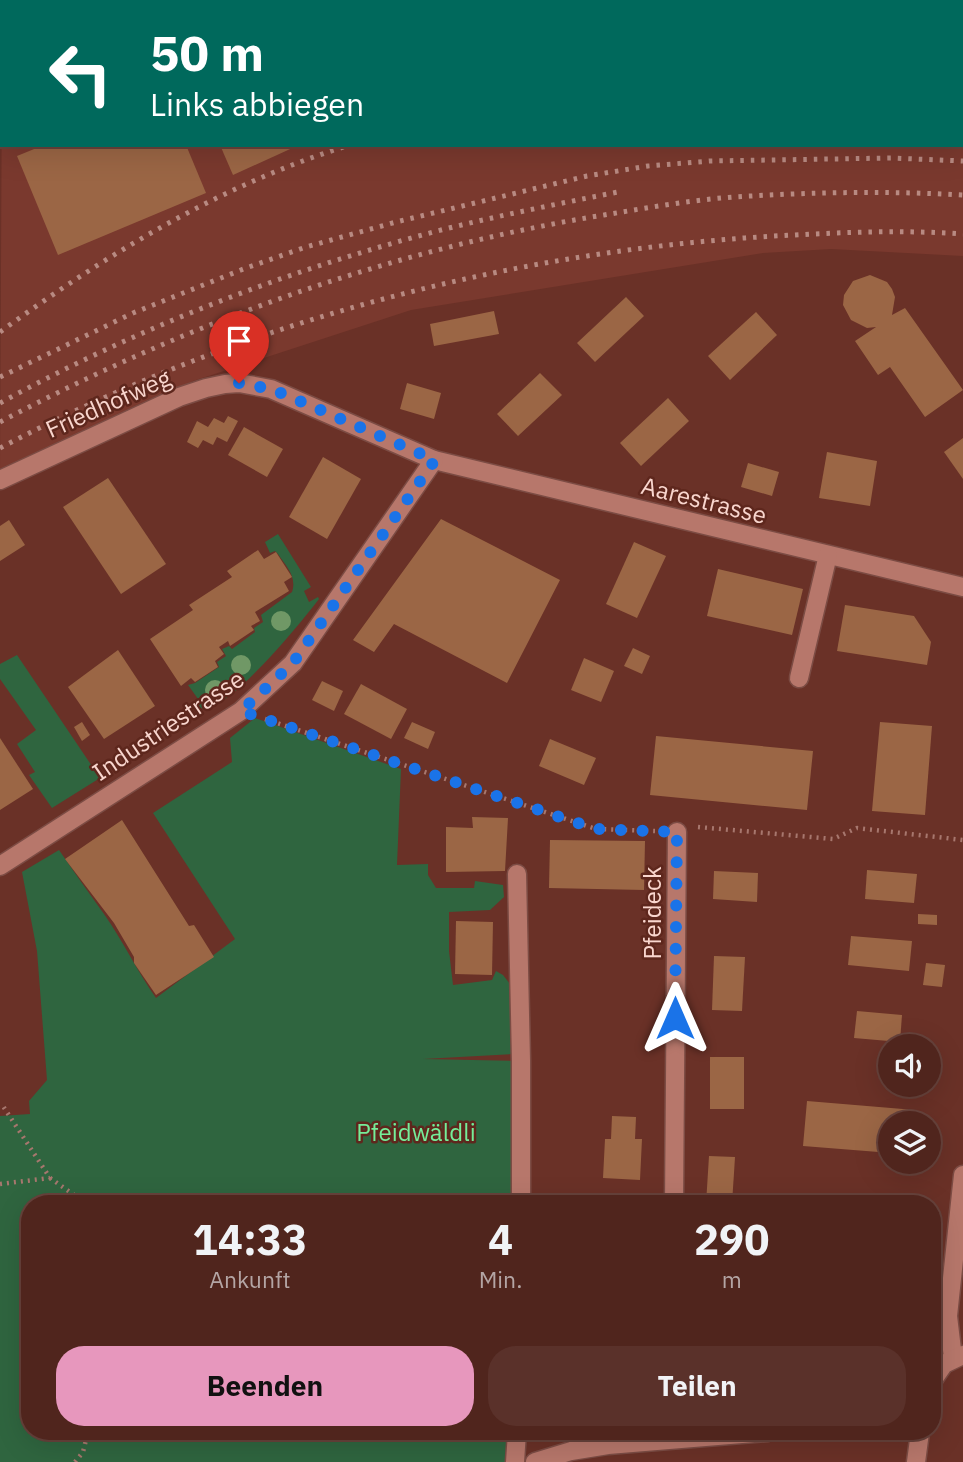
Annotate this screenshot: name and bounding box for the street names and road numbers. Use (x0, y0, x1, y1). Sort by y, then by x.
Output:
street label: Friedhofweg (40, 361, 176, 445)
street label: Aarestrasse (638, 469, 770, 531)
street label: Industriestrasse (86, 662, 250, 788)
street label: Pfeideck (636, 866, 668, 960)

